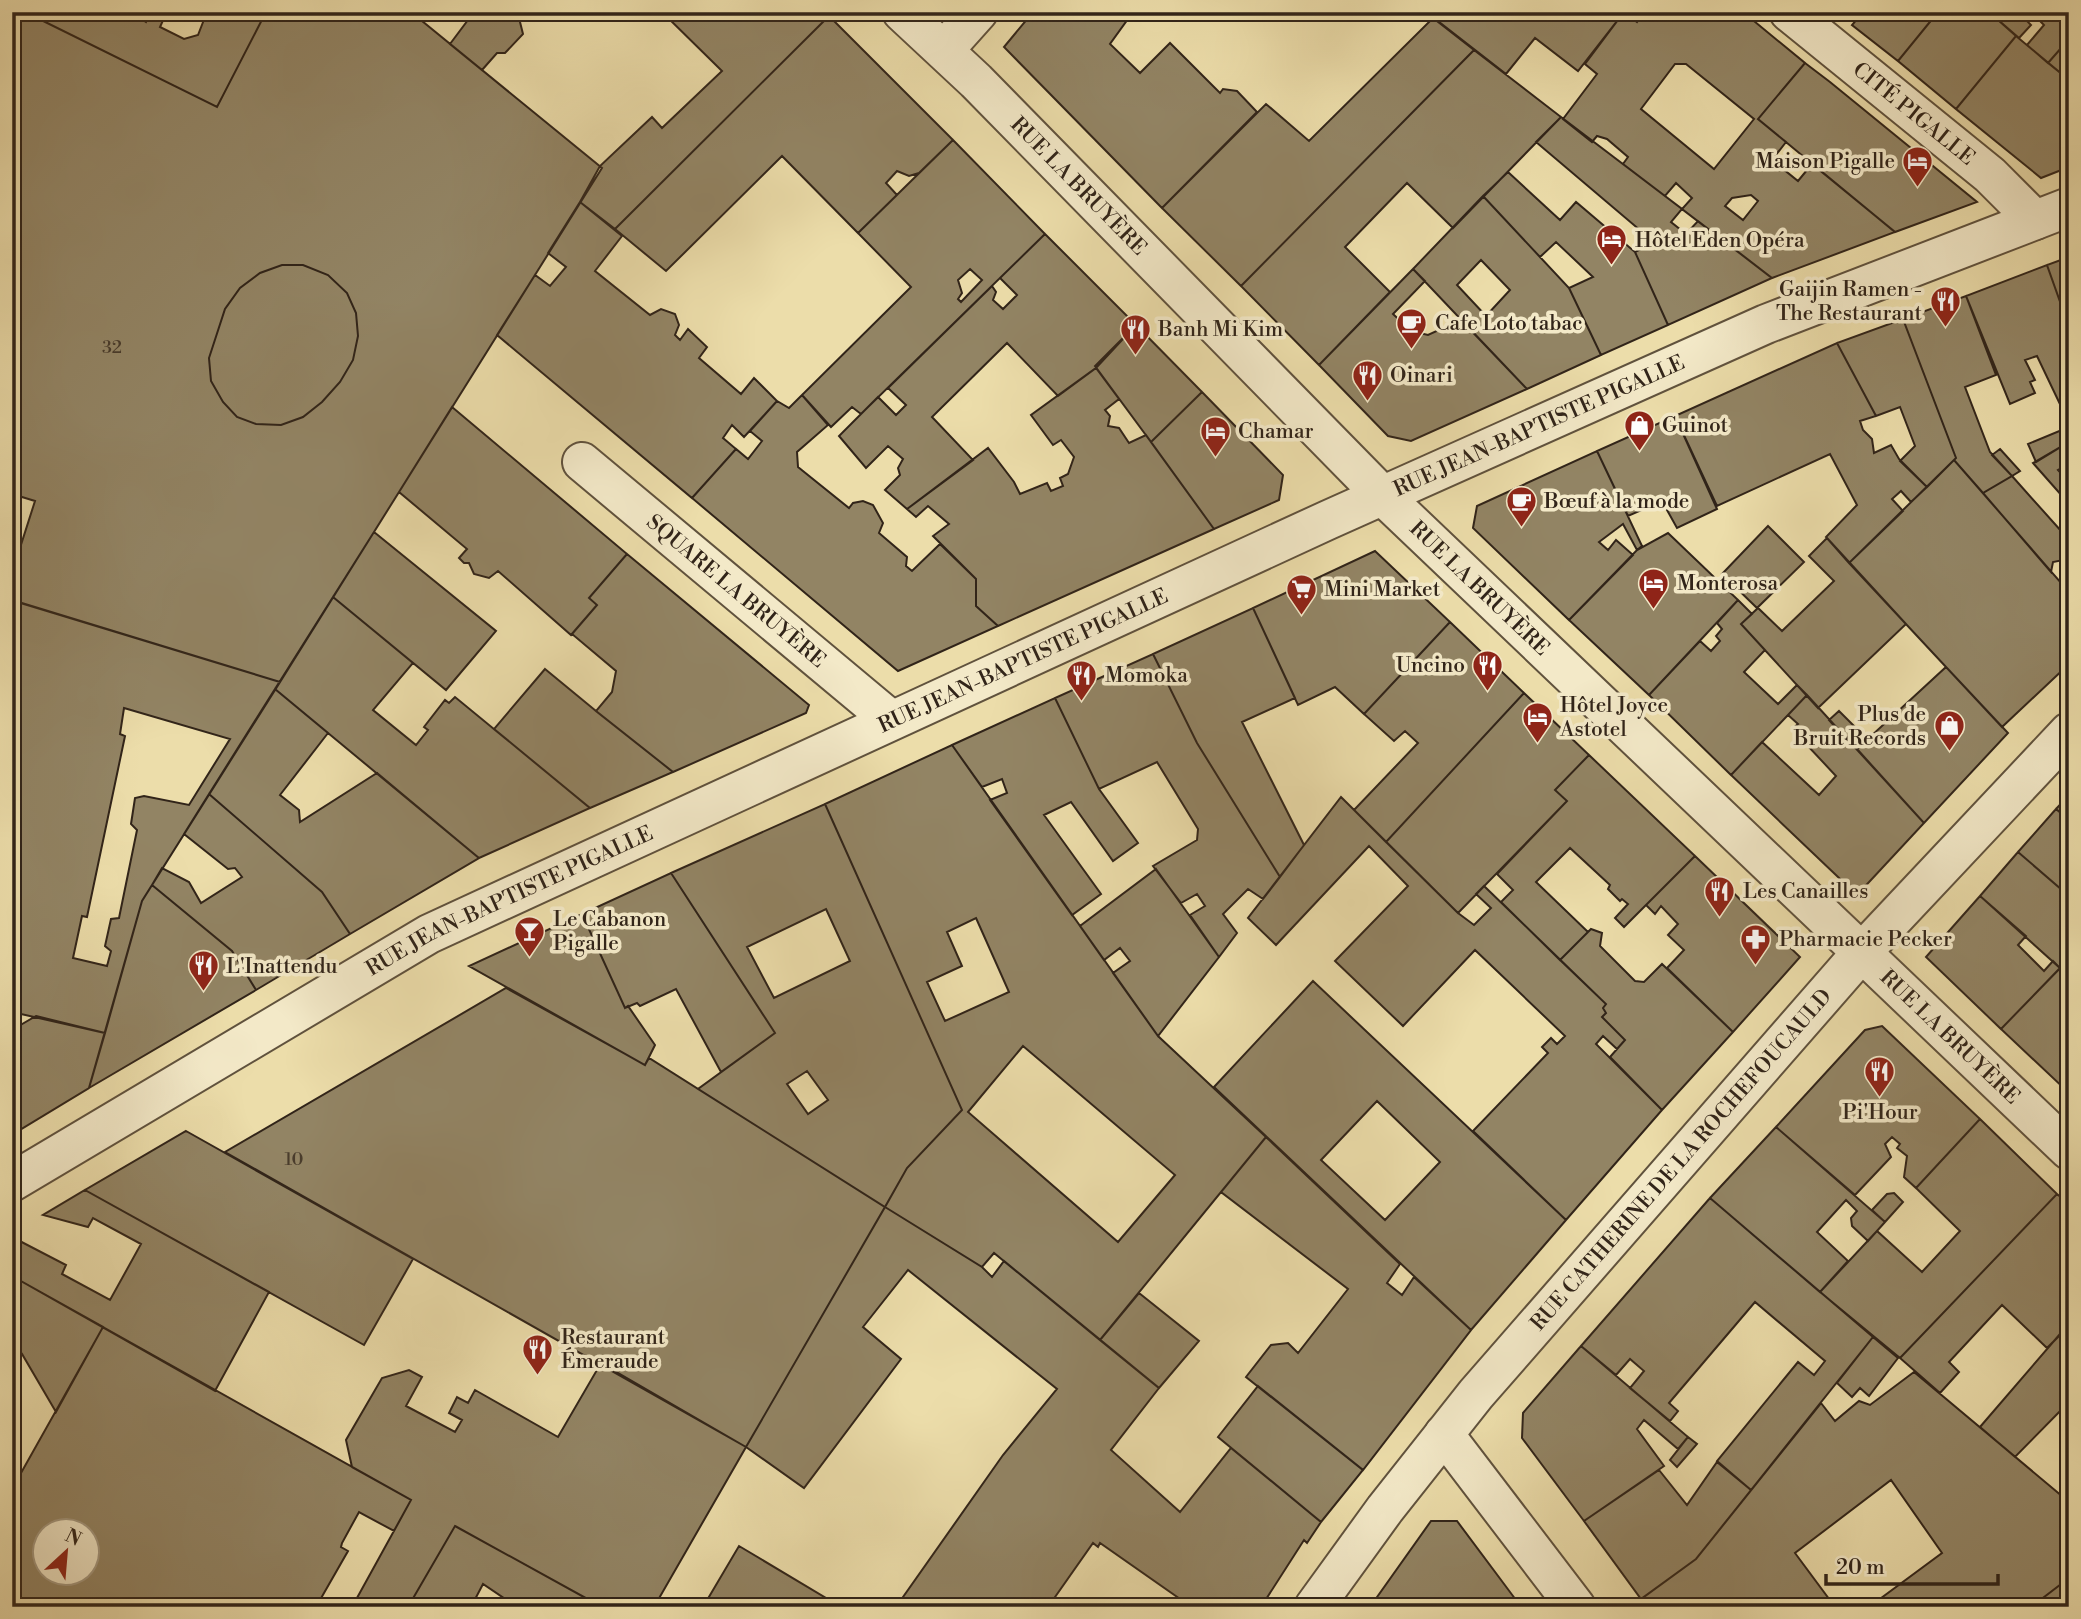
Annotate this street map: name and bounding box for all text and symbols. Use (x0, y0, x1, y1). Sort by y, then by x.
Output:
street label: CITÉ PIGALLE (1847, 57, 1980, 171)
street label: RUE LA BRUYÈRE (1005, 112, 1152, 261)
hotel icon: Maison Pigalle (1901, 144, 1935, 188)
place label: Maison Pigalle (1755, 149, 1895, 175)
hotel icon: Hôtel Eden Opéra (1595, 223, 1629, 267)
place label: Hôtel Eden Opéra (1635, 228, 1805, 254)
place label: Gaijin Ramen - The Restaurant (1776, 277, 1923, 327)
restaurant icon: Gaijin Ramen - The Restaurant (1928, 284, 1962, 328)
cafe icon: Cafe Loto tabac (1395, 306, 1429, 350)
place label: Cafe Loto tabac (1435, 311, 1583, 337)
restaurant icon: Banh Mi Kim (1118, 312, 1152, 356)
place label: Banh Mi Kim (1157, 317, 1283, 343)
house number: 32 (102, 336, 122, 359)
street label: RUE JEAN-BAPTISTE PIGALLE (1390, 350, 1689, 503)
restaurant icon: Oinari (1350, 358, 1384, 402)
place label: Oinari (1390, 363, 1453, 389)
shop icon: Guinot (1622, 408, 1656, 452)
place label: Guinot (1662, 413, 1729, 439)
hotel icon: Chamar (1198, 414, 1232, 458)
place label: Chamar (1238, 419, 1314, 445)
cafe icon: Bœuf à la mode (1504, 484, 1538, 528)
place label: Bœuf à la mode (1543, 489, 1689, 515)
street label: SQUARE LA BRUYÈRE (641, 509, 830, 674)
street label: RUE LA BRUYÈRE (1404, 516, 1554, 662)
hotel icon: Monterosa (1637, 566, 1671, 610)
place label: Monterosa (1677, 571, 1779, 597)
supermarket icon: Mini Market (1284, 572, 1318, 616)
place label: Mini Market (1324, 577, 1441, 603)
street label: RUE JEAN-BAPTISTE PIGALLE (874, 583, 1172, 739)
restaurant icon: Uncino (1471, 648, 1505, 692)
place label: Uncino (1396, 653, 1465, 679)
restaurant icon: Momoka (1065, 658, 1099, 702)
place label: Momoka (1105, 663, 1188, 689)
place label: Hôtel Joyce Astotel (1559, 693, 1668, 743)
hotel icon: Hôtel Joyce Astotel (1520, 700, 1554, 744)
place label: Plus de Bruit Records (1793, 702, 1926, 752)
shop icon: Plus de Bruit Records (1932, 709, 1966, 753)
street label: RUE JEAN-BAPTISTE PIGALLE (362, 821, 657, 982)
restaurant icon: Les Canailles (1703, 874, 1737, 918)
place label: Les Canailles (1743, 879, 1868, 905)
place label: Le Cabanon Pigalle (553, 907, 667, 957)
bar icon: Le Cabanon Pigalle (513, 914, 547, 958)
pharmacy icon: Pharmacie Pecker (1739, 922, 1773, 966)
place label: Pharmacie Pecker (1779, 927, 1952, 953)
restaurant icon: L'Inattendu (186, 949, 220, 993)
place label: L'Inattendu (226, 954, 337, 980)
street label: RUE LA BRUYÈRE (1874, 965, 2025, 1110)
street label: RUE CATHERINE DE LA ROCHEFOUCAULD (1525, 984, 1838, 1336)
restaurant icon: Pi'Hour (1863, 1055, 1897, 1099)
place label: Pi'Hour (1842, 1100, 1918, 1126)
house number: 10 (284, 1148, 304, 1171)
place label: Restaurant Émeraude (561, 1325, 666, 1375)
restaurant icon: Restaurant Émeraude (521, 1332, 555, 1376)
north arrow (32, 1518, 102, 1588)
text: N (61, 1524, 85, 1552)
scale bar (1826, 1542, 1997, 1586)
text: 20 m (1836, 1555, 1885, 1581)

